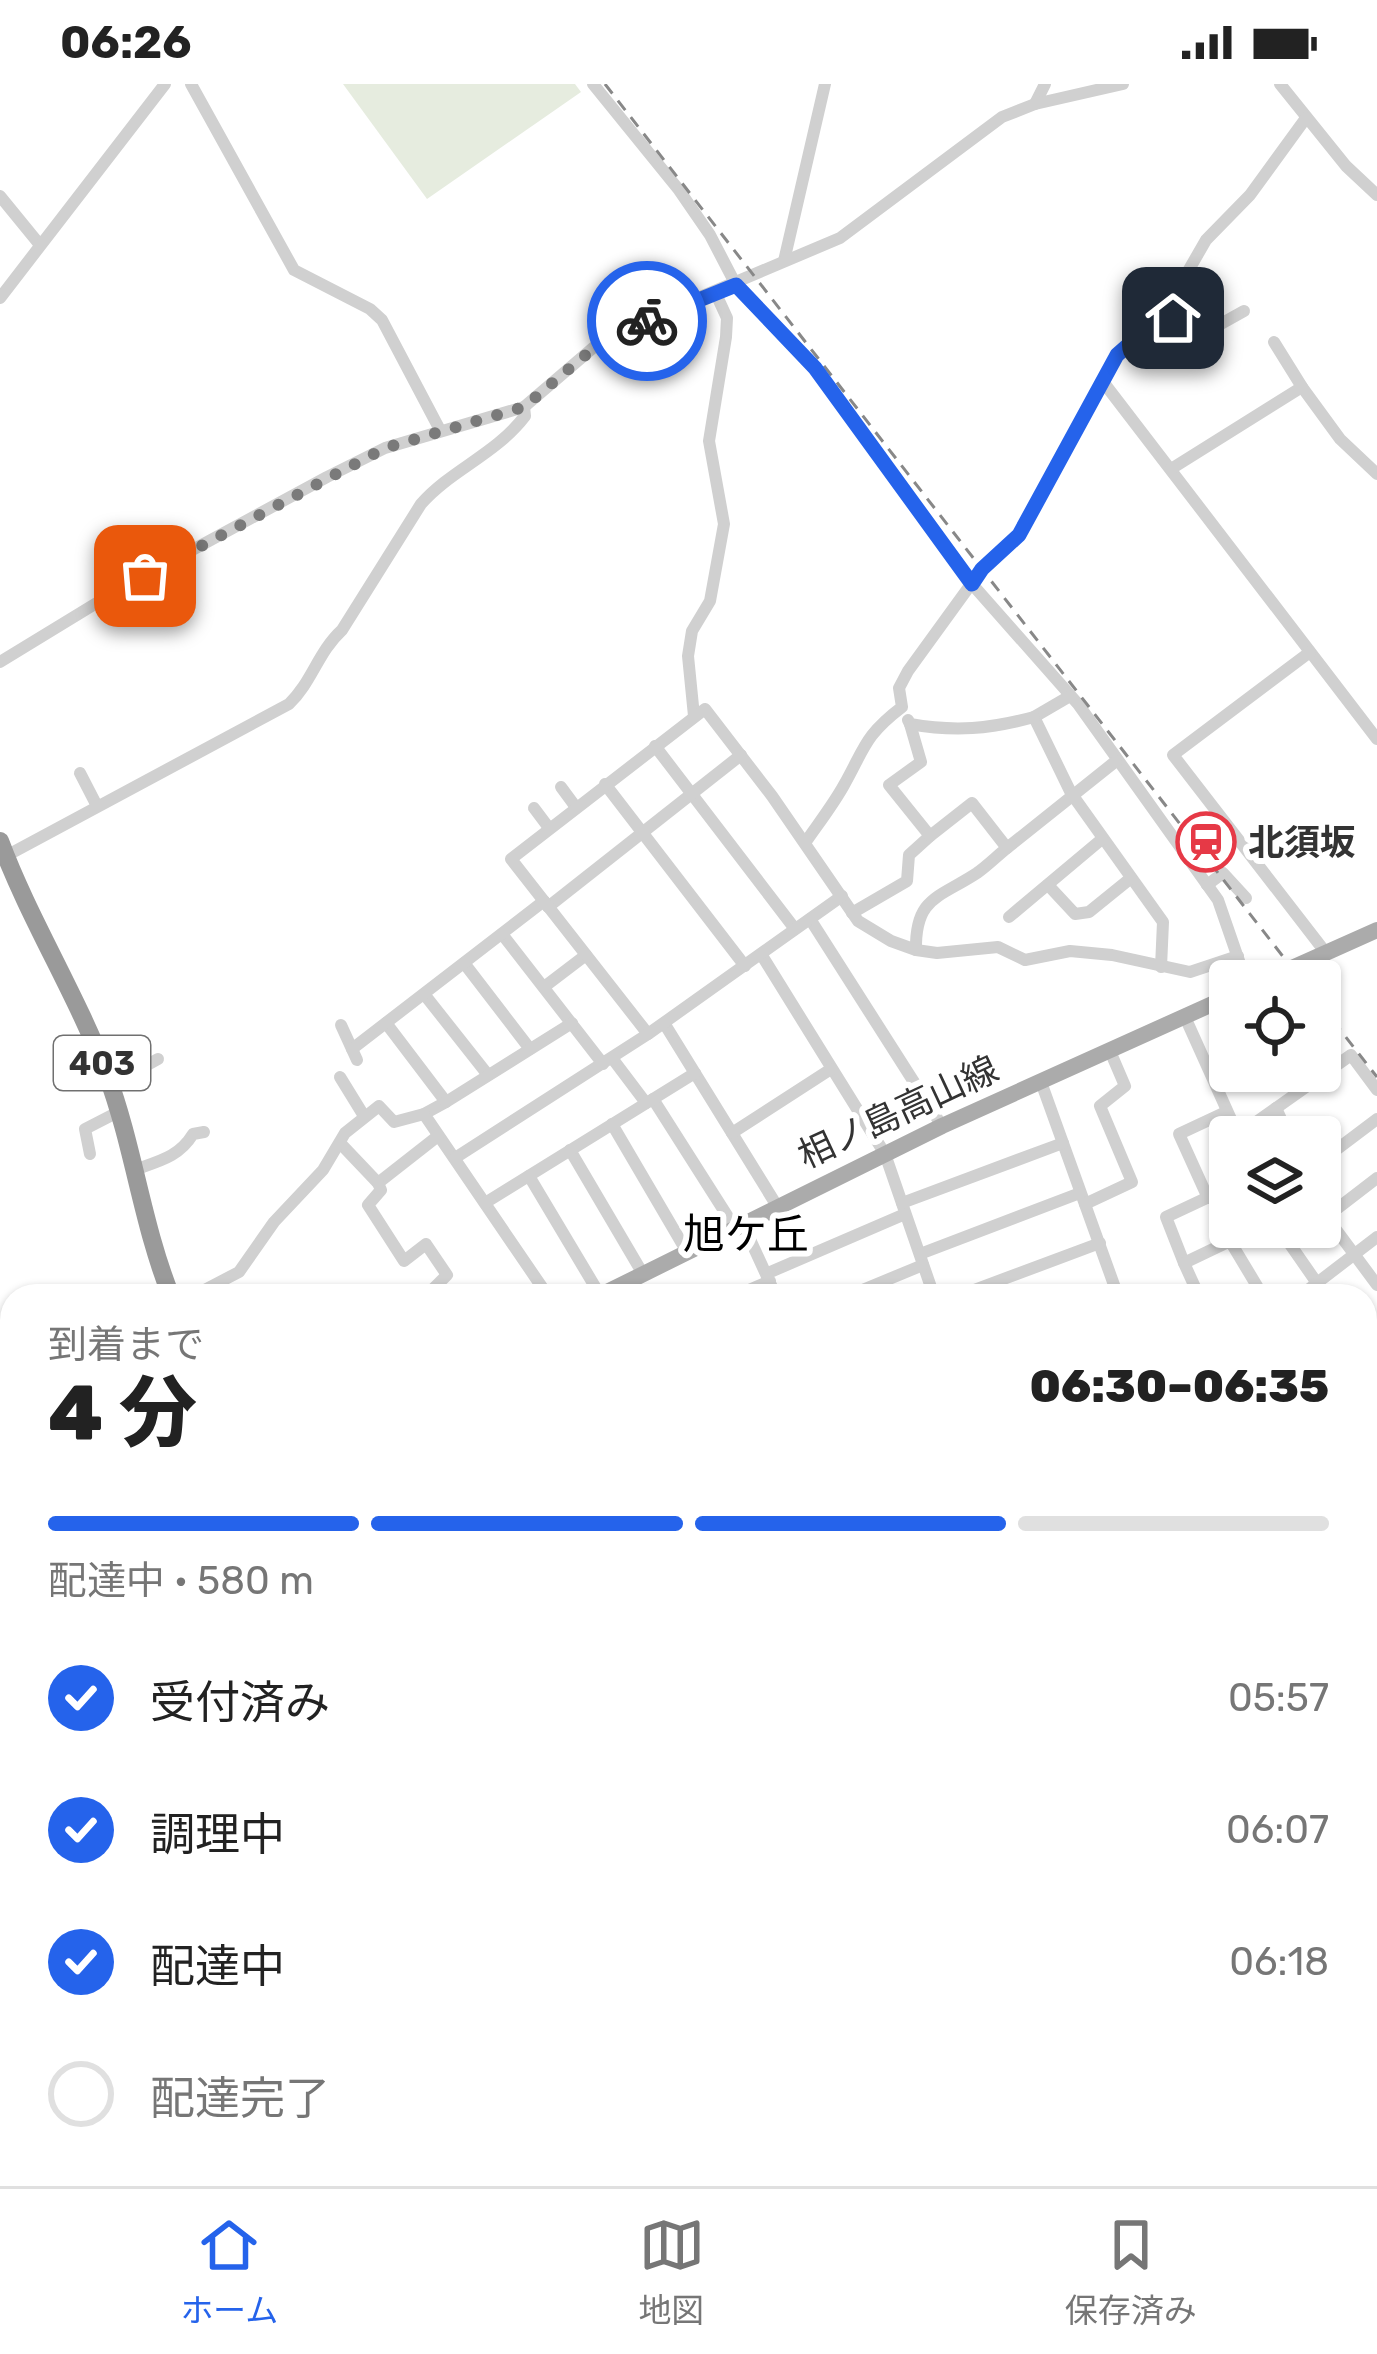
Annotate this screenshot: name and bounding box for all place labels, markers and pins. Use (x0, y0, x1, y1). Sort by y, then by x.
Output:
pin (1122, 267, 1224, 369)
pin (94, 525, 196, 627)
station icon: 北須坂 (1175, 811, 1237, 873)
place label: 北須坂 (1248, 821, 1356, 864)

